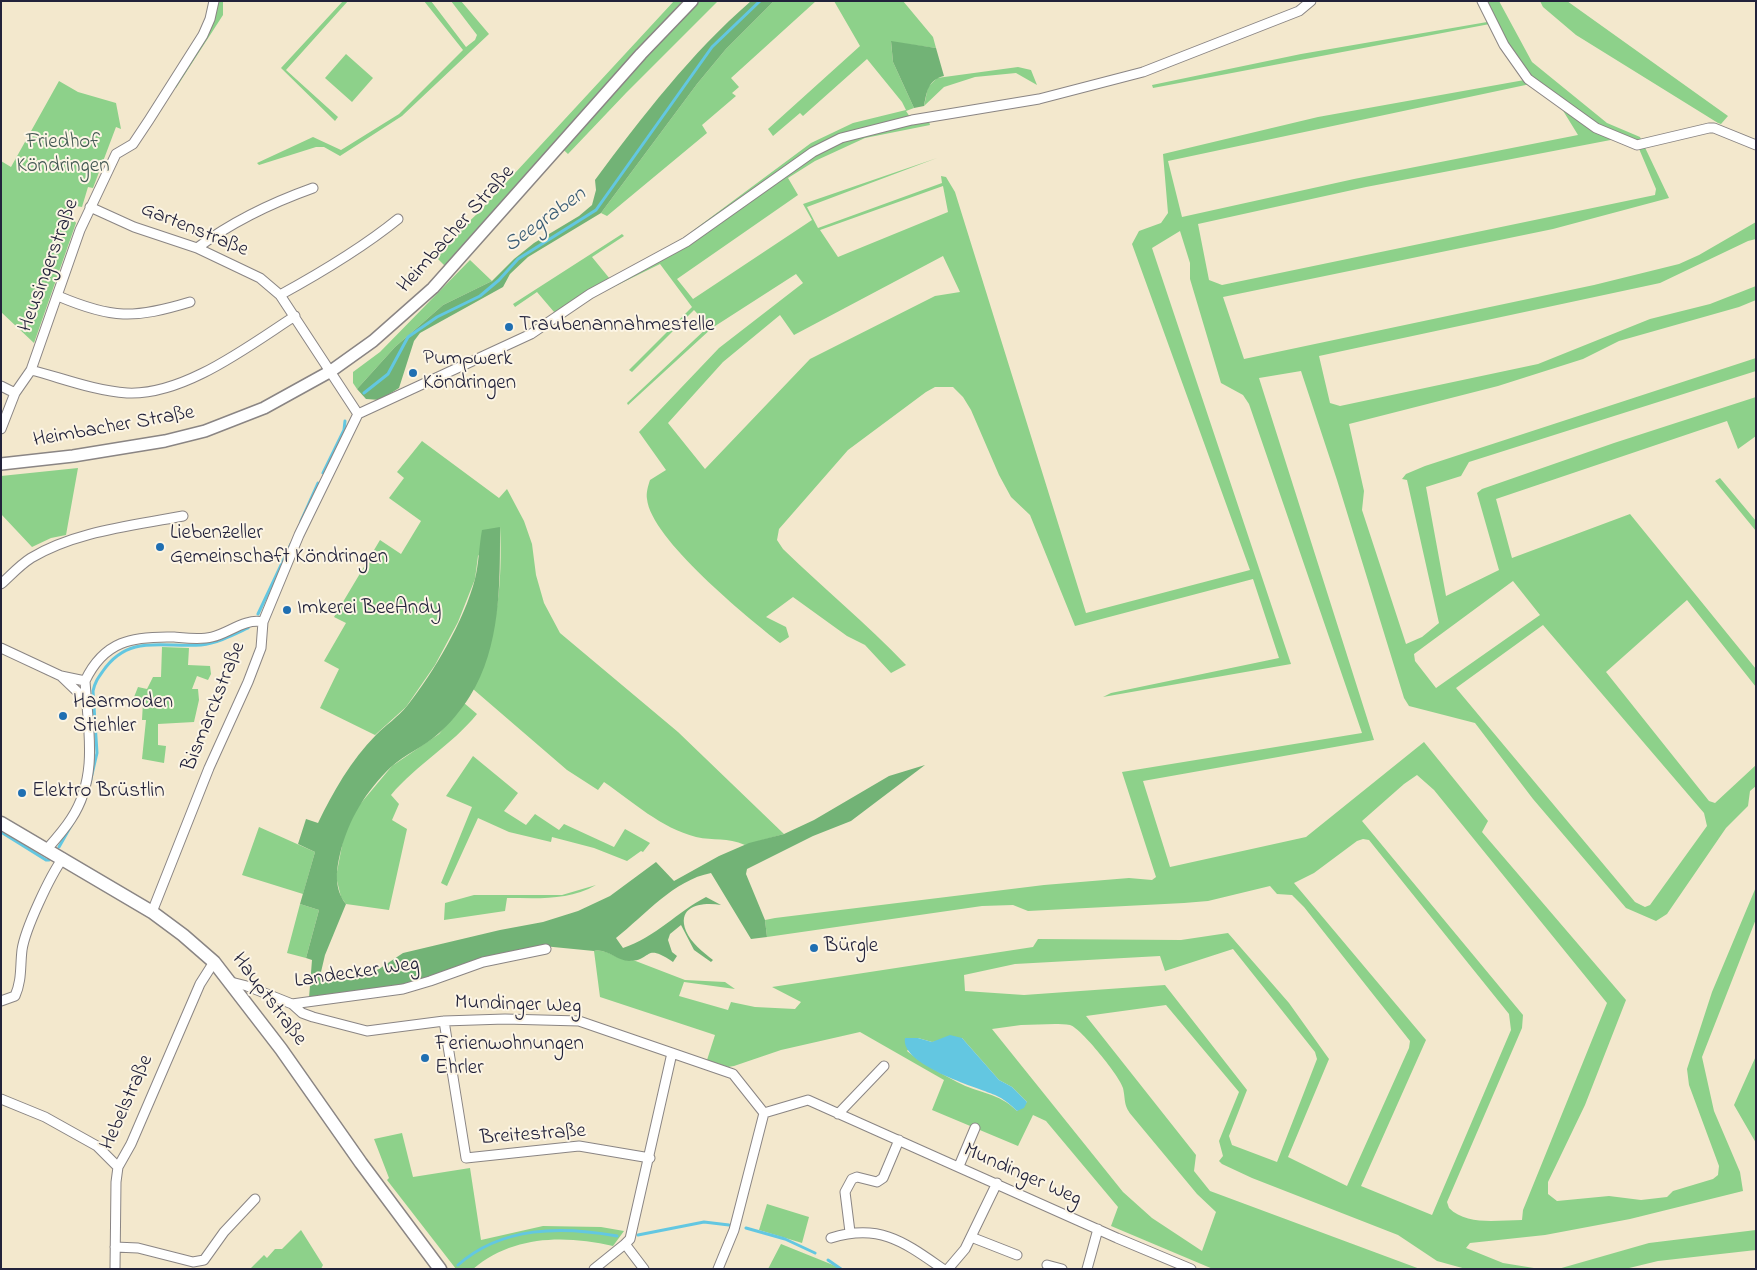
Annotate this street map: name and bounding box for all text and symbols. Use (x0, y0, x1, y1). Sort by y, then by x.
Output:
park label: Friedhof Köndringen (16, 131, 110, 181)
street label: Heimbacher Straße (393, 161, 521, 299)
water label: Seegraben (500, 182, 592, 260)
street label: Heusingerstraße (14, 196, 86, 336)
street label: Gartenstraße (137, 198, 251, 264)
place label: Traubenannahmestelle (519, 314, 714, 340)
marker: Traubenannahmestelle (503, 321, 515, 333)
place label: Pumpwerk Köndringen (423, 348, 516, 398)
marker: Pumpwerk Köndringen (407, 367, 419, 379)
street label: Heimbacher Straße (31, 401, 197, 455)
place label: Liebenzeller Gemeinschaft Köndringen (170, 522, 388, 572)
marker: Liebenzeller Gemeinschaft Köndringen (154, 541, 166, 553)
place label: Imkerei BeeAndy (297, 597, 442, 623)
marker: Imkerei BeeAndy (281, 604, 293, 616)
street label: Bismarckstraße (178, 639, 252, 775)
place label: Haarmoden Stiehler (73, 691, 173, 741)
marker: Haarmoden Stiehler (57, 710, 69, 722)
place label: Elektro Brüstlin (32, 780, 165, 806)
marker: Elektro Brüstlin (16, 787, 28, 799)
place label: Bürgle (824, 935, 878, 961)
marker: Bürgle (808, 942, 820, 954)
street label: Hauptstraße (225, 949, 311, 1051)
street label: Landecker Weg (293, 953, 421, 995)
street label: Mundinger Weg (454, 991, 582, 1021)
place label: Ferienwohnungen Ehrler (435, 1033, 584, 1083)
street label: Hebelstraße (96, 1051, 160, 1155)
marker: Ferienwohnungen Ehrler (419, 1052, 431, 1064)
street label: Breitestraße (479, 1120, 587, 1152)
street label: Mundinger Weg (959, 1139, 1085, 1213)

